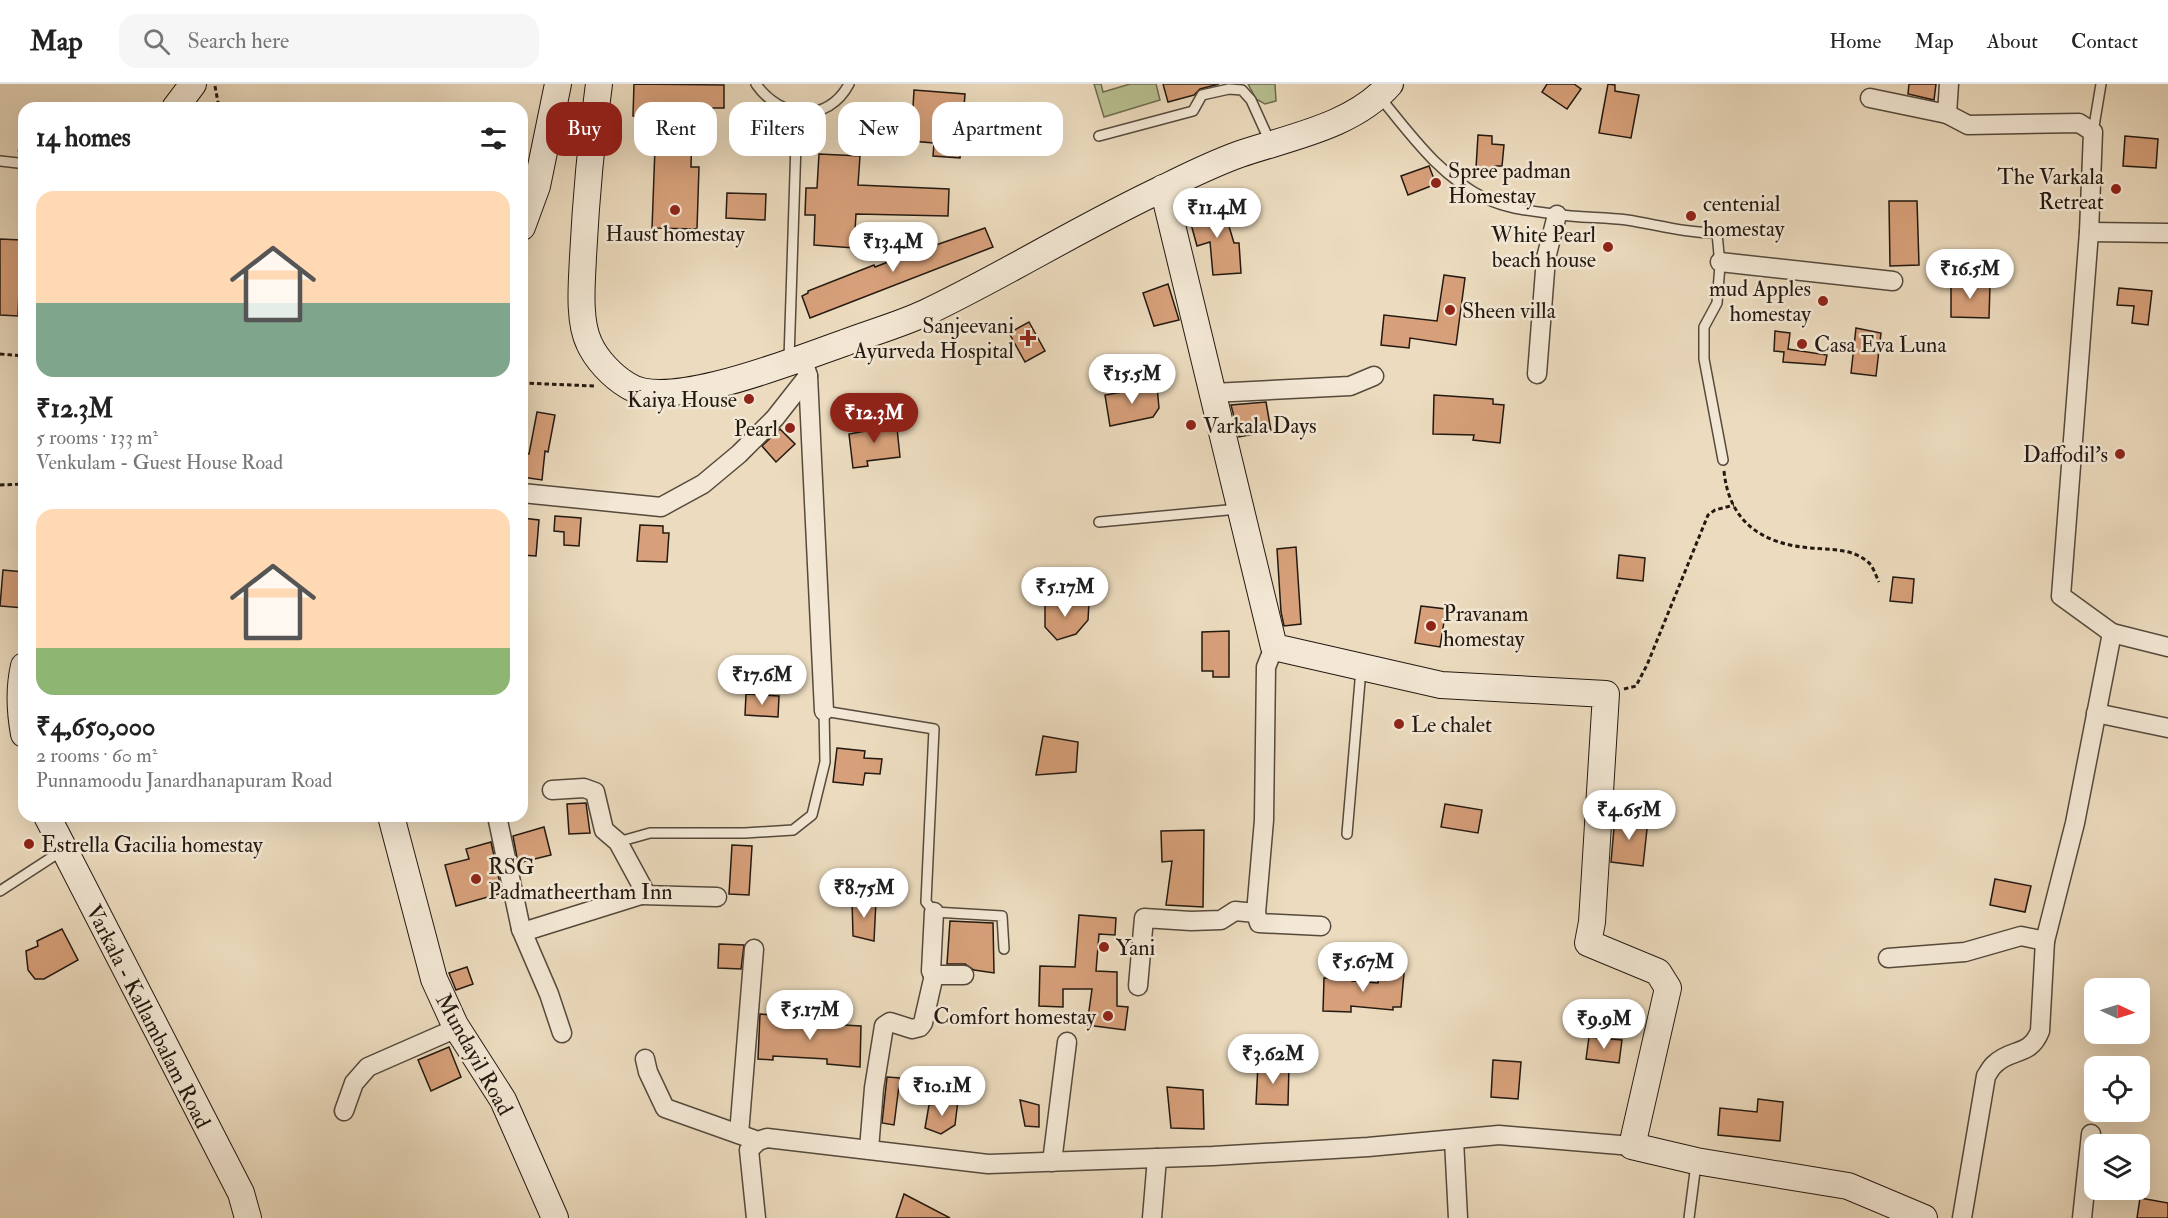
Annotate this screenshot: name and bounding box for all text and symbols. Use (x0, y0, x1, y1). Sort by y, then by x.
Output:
search box (119, 14, 539, 68)
text: Map (30, 24, 83, 59)
icon: search (140, 25, 173, 58)
text: Search here (188, 27, 289, 55)
text: Home (1829, 28, 1881, 55)
text: Map (1914, 28, 1954, 55)
text: About (1987, 28, 2038, 55)
text: Contact (2071, 28, 2138, 55)
chip: Buy (546, 102, 622, 156)
chip: Rent (634, 102, 717, 156)
chip: Filters (729, 102, 826, 156)
chip: New (838, 102, 920, 156)
chip: Apartment (932, 102, 1063, 156)
text: 14 homes (36, 122, 131, 154)
icon: filters (477, 122, 510, 155)
place label: Spree padman Homestay (1448, 157, 1571, 210)
place label: The Varkala Retreat (1997, 163, 2105, 216)
marker: Spree padman Homestay (1429, 176, 1443, 190)
marker: The Varkala Retreat (2109, 182, 2123, 196)
pin: ₹11.4M (1168, 188, 1266, 239)
place label: centenial homestay (1703, 190, 1785, 243)
text: ₹11.4M (1187, 195, 1247, 220)
marker: Haust homestay (668, 203, 682, 217)
marker: centenial homestay (1684, 209, 1698, 223)
place label: Haust homestay (605, 220, 745, 248)
place label: White Pearl beach house (1490, 221, 1596, 274)
pin: ₹13.4M (844, 222, 942, 273)
text: ₹13.4M (863, 229, 923, 254)
icon: home (219, 230, 327, 338)
marker: White Pearl beach house (1601, 240, 1615, 254)
pin: ₹16.5M (1921, 249, 2019, 300)
text: ₹16.5M (1940, 256, 2000, 281)
place label: mud Apples homestay (1709, 275, 1811, 328)
marker: mud Apples homestay (1816, 294, 1830, 308)
place label: Sheen villa (1462, 297, 1557, 325)
marker: Sheen villa (1443, 303, 1457, 317)
place label: Sanjeevani Ayurveda Hospital (853, 312, 1014, 366)
marker: Sanjeevani Ayurveda Hospital (1019, 329, 1037, 347)
place label: Casa Eva Luna (1814, 331, 1947, 359)
marker: Casa Eva Luna (1795, 337, 1809, 351)
pin: ₹15.5M (1083, 354, 1181, 405)
text: ₹15.5M (1103, 361, 1161, 386)
place label: Kaiya House (627, 386, 737, 414)
marker: Kaiya House (742, 392, 756, 406)
text: ₹12.3M (36, 393, 114, 425)
pin: ₹12.3M (825, 393, 923, 444)
text: ₹12.3M (844, 400, 904, 425)
place label: Varkala Days (1203, 412, 1317, 440)
place label: Pearl (734, 415, 778, 443)
marker: Varkala Days (1184, 418, 1198, 432)
marker: Pearl (783, 421, 797, 435)
text: 5 rooms · 133 m² (36, 425, 158, 450)
place label: Daffodil's (2023, 441, 2108, 469)
marker: Daffodil's (2113, 447, 2127, 461)
text: Venkulam - Guest House Road (36, 450, 283, 475)
icon: home (219, 548, 327, 656)
pin: ₹5.17M (1016, 567, 1114, 618)
text: ₹5.17M (1035, 574, 1095, 599)
place label: Pravanam homestay (1443, 600, 1528, 653)
marker: Pravanam homestay (1424, 619, 1438, 633)
pin: ₹17.6M (713, 655, 811, 706)
text: ₹17.6M (732, 662, 792, 687)
text: ₹4,650,000 (36, 711, 155, 743)
place label: Le chalet (1411, 711, 1492, 739)
marker: Le chalet (1392, 717, 1406, 731)
text: 2 rooms · 60 m² (36, 743, 157, 768)
text: Punnamoodu Janardhanapuram Road (36, 768, 332, 793)
pin: ₹4.65M (1580, 790, 1678, 841)
text: ₹4.65M (1597, 797, 1661, 822)
place label: Estrella Gacilia homestay (41, 831, 263, 859)
marker: Estrella Gacilia homestay (22, 837, 36, 851)
place label: RSG Padmatheertham Inn (488, 853, 673, 906)
pin: ₹8.75M (815, 868, 913, 919)
marker: RSG Padmatheertham Inn (469, 872, 483, 886)
text: ₹8.75M (833, 875, 895, 900)
street label: Varkala - Kallambalam Road (79, 900, 217, 1133)
place label: Yani (1116, 934, 1156, 962)
marker: Yani (1097, 940, 1111, 954)
pin: ₹5.67M (1314, 942, 1412, 993)
text: ₹5.67M (1332, 949, 1394, 974)
north arrow (2084, 978, 2150, 1044)
map controls (2084, 978, 2150, 1200)
street label: Mundayil Road (429, 989, 519, 1120)
pin: ₹5.17M (761, 990, 859, 1041)
text: ₹5.17M (780, 997, 840, 1022)
pin: ₹9.9M (1562, 999, 1646, 1050)
place label: Comfort homestay (933, 1003, 1096, 1031)
text: ₹9.9M (1576, 1006, 1632, 1031)
marker: Comfort homestay (1101, 1009, 1115, 1023)
pin: ₹3.62M (1224, 1034, 1322, 1085)
text: ₹3.62M (1242, 1041, 1304, 1066)
button: locate (2084, 1056, 2150, 1122)
pin: ₹10.1M (893, 1066, 991, 1117)
text: ₹10.1M (912, 1073, 972, 1098)
button: layers (2084, 1134, 2150, 1200)

